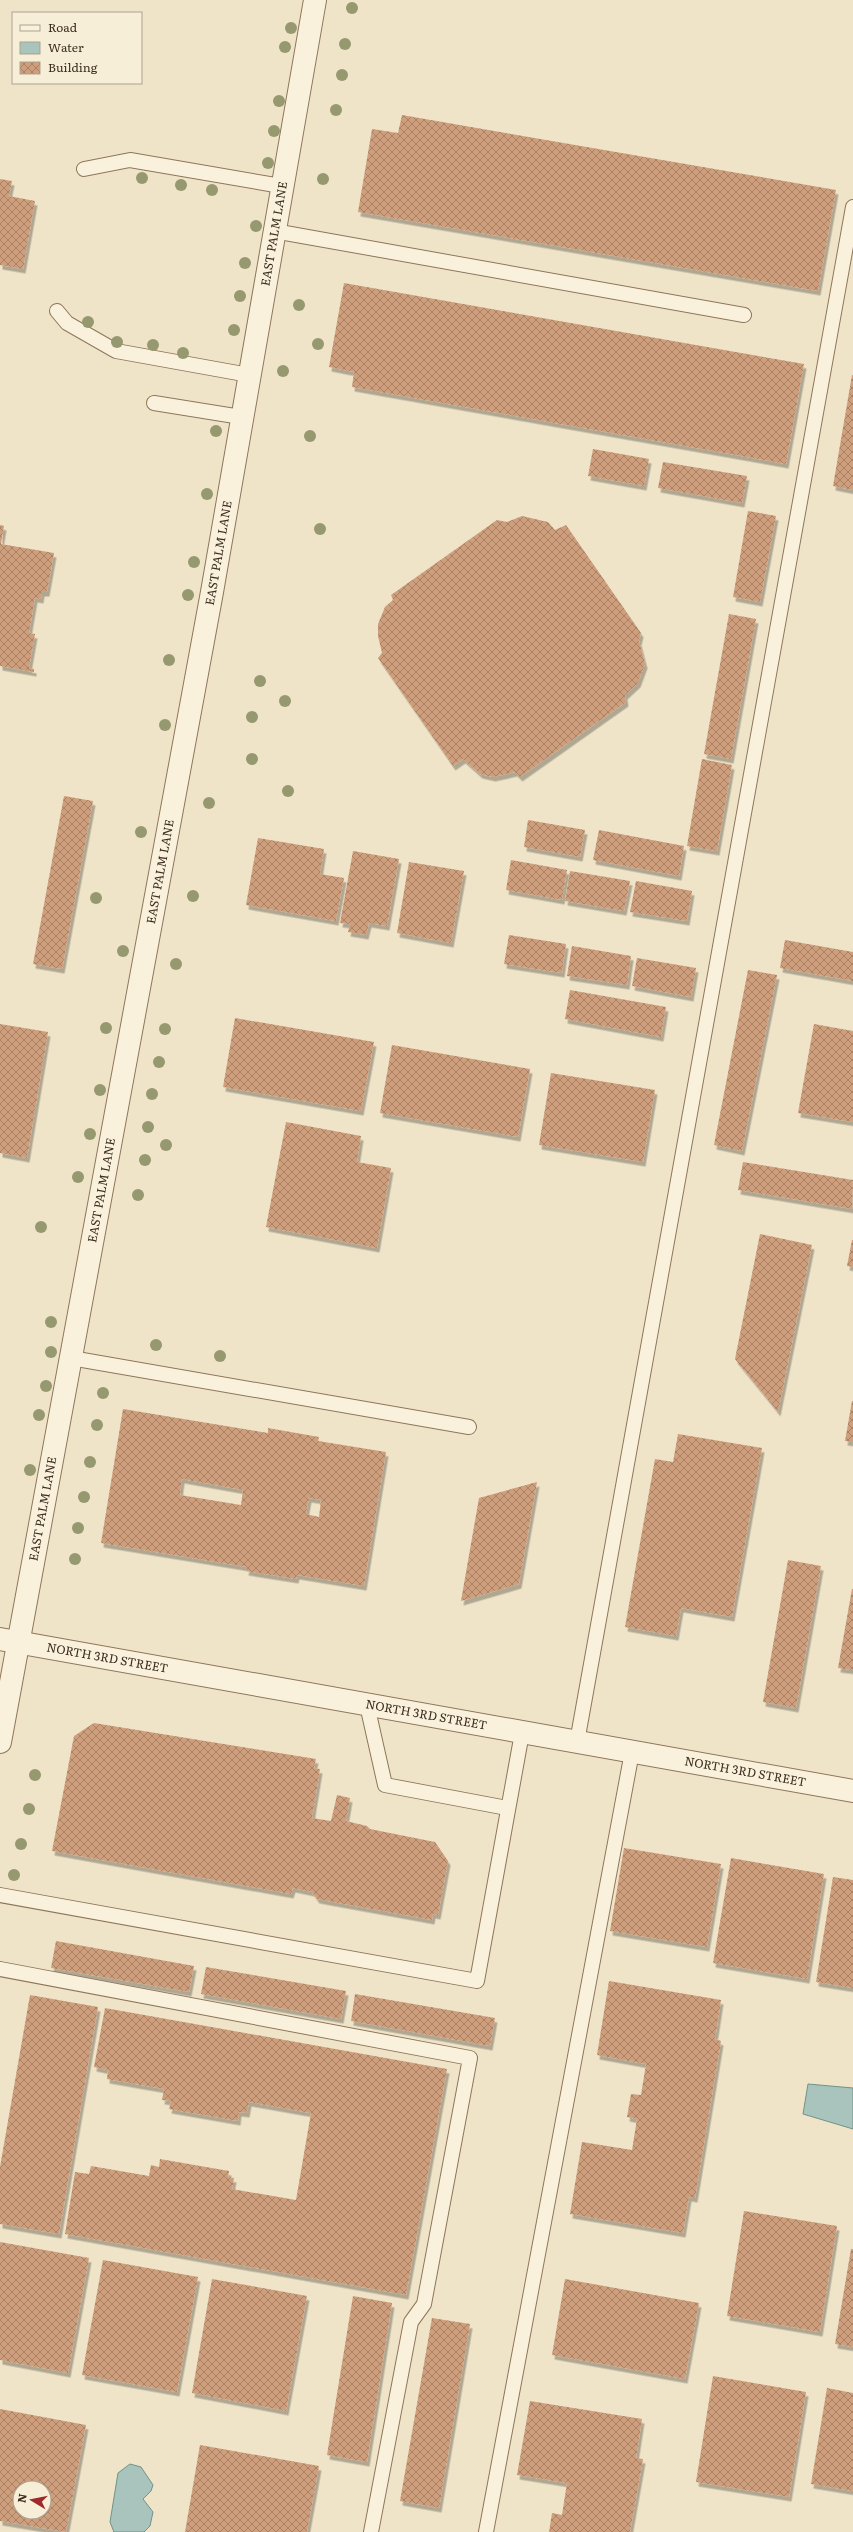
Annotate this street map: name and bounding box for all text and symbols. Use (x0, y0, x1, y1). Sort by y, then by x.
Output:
legend (12, 12, 142, 84)
text: Road (48, 18, 78, 36)
text: Water (48, 38, 84, 56)
text: Building (48, 58, 98, 76)
street label: EAST PALM LANE (255, 179, 291, 287)
street label: EAST PALM LANE (200, 499, 236, 607)
street label: EAST PALM LANE (141, 817, 178, 925)
street label: EAST PALM LANE (82, 1136, 119, 1244)
street label: EAST PALM LANE (24, 1455, 61, 1563)
street label: NORTH 3RD STREET (45, 1637, 170, 1677)
street label: NORTH 3RD STREET (364, 1694, 489, 1734)
street label: NORTH 3RD STREET (683, 1751, 808, 1791)
north arrow (12, 2480, 52, 2520)
text: N (12, 2492, 30, 2504)

